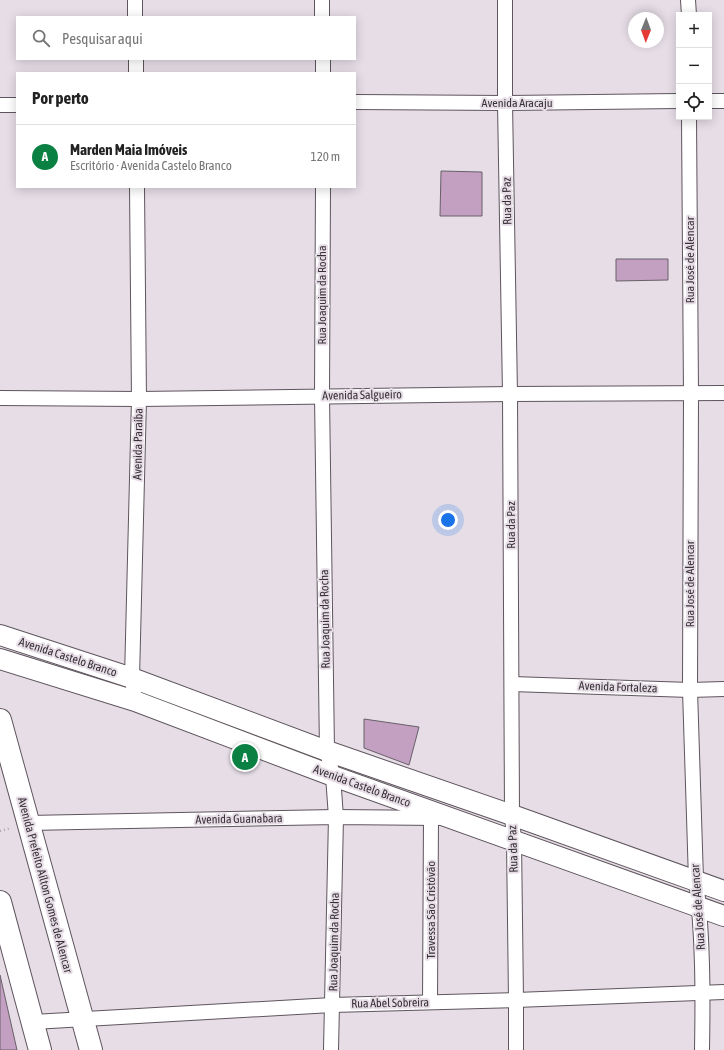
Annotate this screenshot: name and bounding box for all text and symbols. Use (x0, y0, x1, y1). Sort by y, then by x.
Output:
north arrow (628, 12, 664, 48)
map controls (676, 12, 712, 120)
button: + (676, 12, 712, 48)
search box (16, 16, 356, 60)
icon: search (30, 27, 52, 49)
text: Pesquisar aqui (62, 30, 143, 47)
button: − (676, 48, 712, 84)
button: locate (676, 84, 712, 120)
text: Por perto (32, 88, 89, 108)
street label: Avenida Aracaju (482, 96, 553, 110)
text: Marden Maia Imóveis (70, 141, 187, 158)
text: A (42, 149, 48, 164)
text: 120 m (311, 149, 340, 164)
text: Escritório · Avenida Castelo Branco (70, 158, 232, 173)
street label: Rua da Paz (500, 176, 514, 225)
street label: Rua José de Alencar (683, 216, 697, 303)
street label: Rua Joaquim da Rocha (315, 245, 329, 345)
street label: Avenida Salgueiro (322, 387, 402, 403)
street label: Avenida Paraíba (130, 408, 146, 480)
street label: Rua da Paz (504, 501, 518, 549)
your location (438, 510, 458, 530)
street label: Rua José de Alencar (683, 540, 697, 627)
street label: Rua Joaquim da Rocha (317, 569, 333, 669)
street label: Avenida Castelo Branco (17, 635, 119, 680)
street label: Avenida Fortaleza (578, 679, 658, 695)
pin: A (232, 742, 258, 772)
street label: Avenida Castelo Branco (311, 762, 413, 810)
street label: Avenida Prefeito Aílton Gomes de Alencar (15, 796, 75, 975)
street label: Avenida Guanabara (195, 811, 283, 827)
street label: Rua da Paz (505, 824, 521, 873)
street label: Travessa São Cristóvão (424, 861, 438, 959)
street label: Rua José de Alencar (688, 863, 708, 951)
street label: Rua Joaquim da Rocha (326, 892, 342, 992)
street label: Rua Abel Sobreira (351, 995, 429, 1011)

